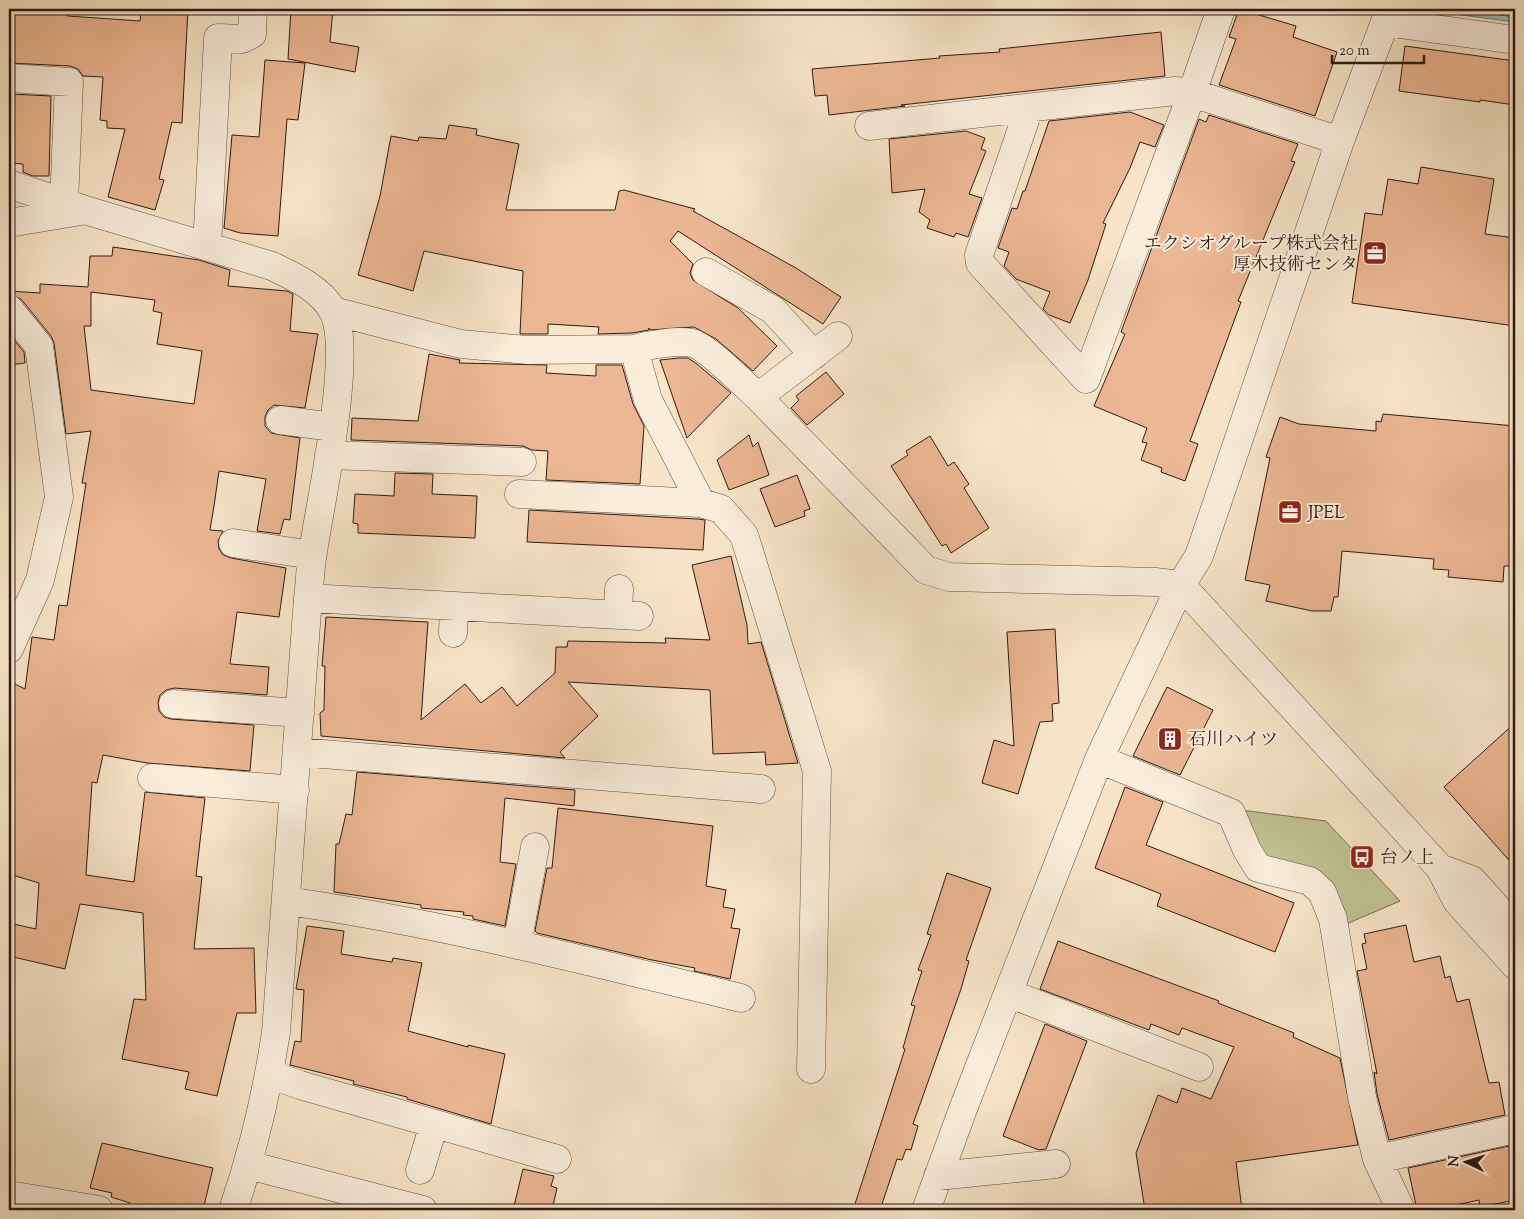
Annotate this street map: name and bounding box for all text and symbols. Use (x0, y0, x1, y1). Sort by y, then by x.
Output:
scale bar (1332, 32, 1424, 64)
text: 20 m (1339, 41, 1370, 62)
place label: エクシオグループ株式会社 厚木技術センタ (1144, 232, 1358, 279)
office icon: エクシオグループ株式会社 厚木技術センタ (1362, 240, 1388, 266)
office icon: JPEL (1277, 499, 1303, 525)
place label: JPEL (1307, 501, 1345, 527)
building icon: 石川ハイツ (1157, 726, 1183, 752)
place label: 石川ハイツ (1188, 728, 1278, 754)
bus stop icon: 台ノ上 (1349, 844, 1375, 870)
place label: 台ノ上 (1380, 846, 1434, 872)
north arrow (1442, 1136, 1492, 1186)
text: N (1445, 1155, 1465, 1168)

